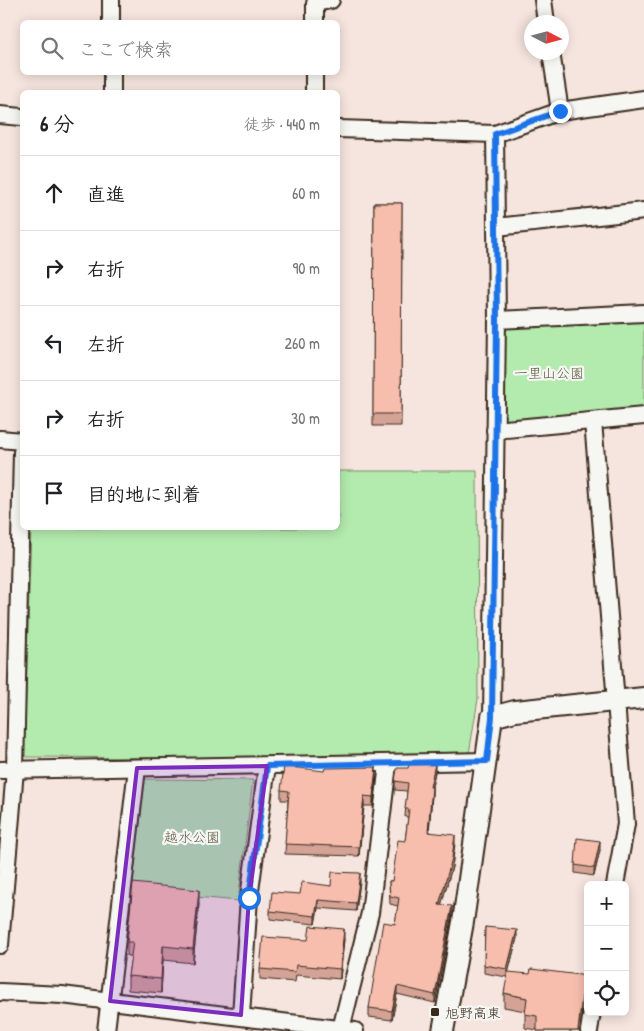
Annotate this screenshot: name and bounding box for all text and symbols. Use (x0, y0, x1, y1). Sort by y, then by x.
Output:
north arrow (524, 15, 569, 60)
search box (20, 20, 340, 75)
icon: search (38, 34, 66, 62)
text: ここで検索 (78, 36, 173, 62)
route end (549, 100, 572, 123)
text: 6 分 (40, 109, 74, 138)
text: 徒歩 · 440 m (244, 113, 320, 135)
icon: ahead (40, 179, 68, 207)
text: 直進 (87, 181, 125, 207)
text: 60 m (292, 182, 320, 204)
icon: right (40, 254, 68, 282)
text: 右折 (87, 256, 125, 282)
text: 90 m (292, 257, 320, 279)
icon: left (40, 329, 68, 357)
text: 左折 (87, 331, 125, 357)
text: 260 m (284, 332, 320, 354)
park label: 一里山公園 (514, 363, 584, 382)
icon: right (40, 404, 68, 432)
text: 右折 (87, 406, 125, 432)
text: 30 m (291, 407, 320, 429)
icon: arrive (40, 479, 68, 507)
text: 目的地に到着 (87, 481, 201, 507)
park label: 越水公園 (164, 827, 220, 846)
map controls (584, 881, 629, 1016)
button: + (584, 881, 629, 926)
route start (238, 887, 261, 910)
button: − (584, 926, 629, 971)
button: locate (584, 971, 629, 1016)
place label: 旭野高東 (445, 1003, 501, 1022)
marker: 旭野高東 (429, 1006, 441, 1018)

